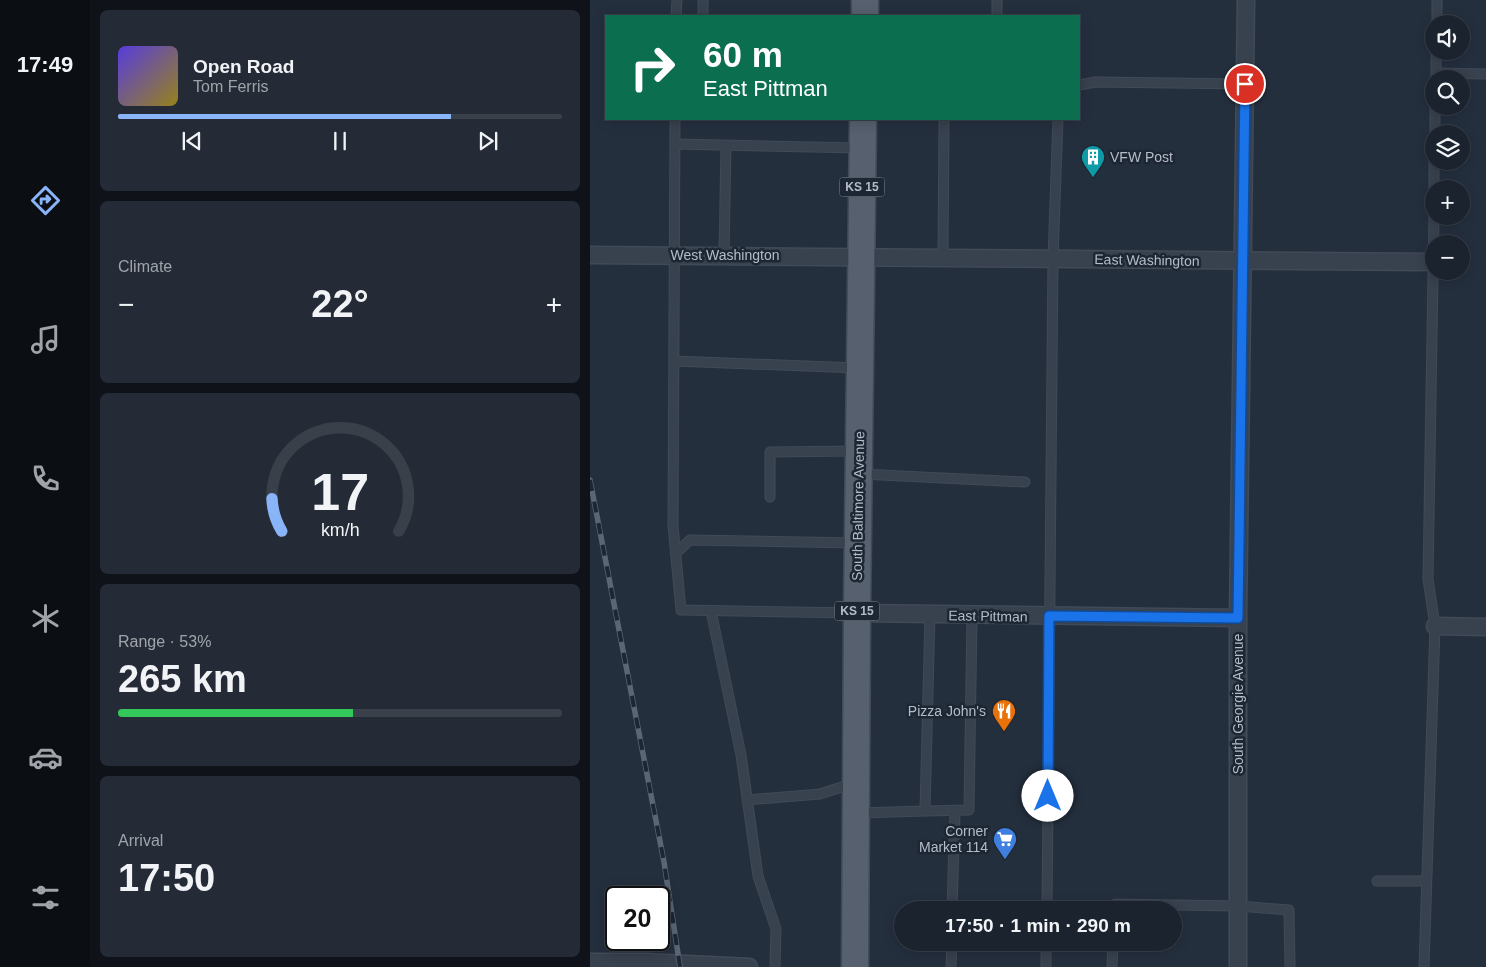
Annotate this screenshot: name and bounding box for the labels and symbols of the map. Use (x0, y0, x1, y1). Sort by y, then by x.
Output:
pin (1224, 63, 1266, 105)
building icon: VFW Post (1080, 144, 1106, 178)
place label: VFW Post (1110, 149, 1173, 165)
road number: KS 15 (840, 178, 884, 196)
street label: West Washington (671, 247, 779, 263)
street label: East Washington (1094, 251, 1200, 269)
street label: South Baltimore Avenue (849, 431, 867, 581)
road number: KS 15 (834, 602, 880, 620)
street label: East Pittman (948, 607, 1028, 625)
street label: South Georgie Avenue (1230, 633, 1246, 774)
restaurant icon: Pizza John's (991, 698, 1017, 732)
place label: Pizza John's (908, 703, 986, 719)
position arrow (1021, 769, 1073, 821)
place label: Corner Market 114 (919, 823, 988, 855)
supermarket icon: Corner Market 114 (992, 826, 1018, 860)
speed limit sign: 20 (605, 886, 670, 951)

